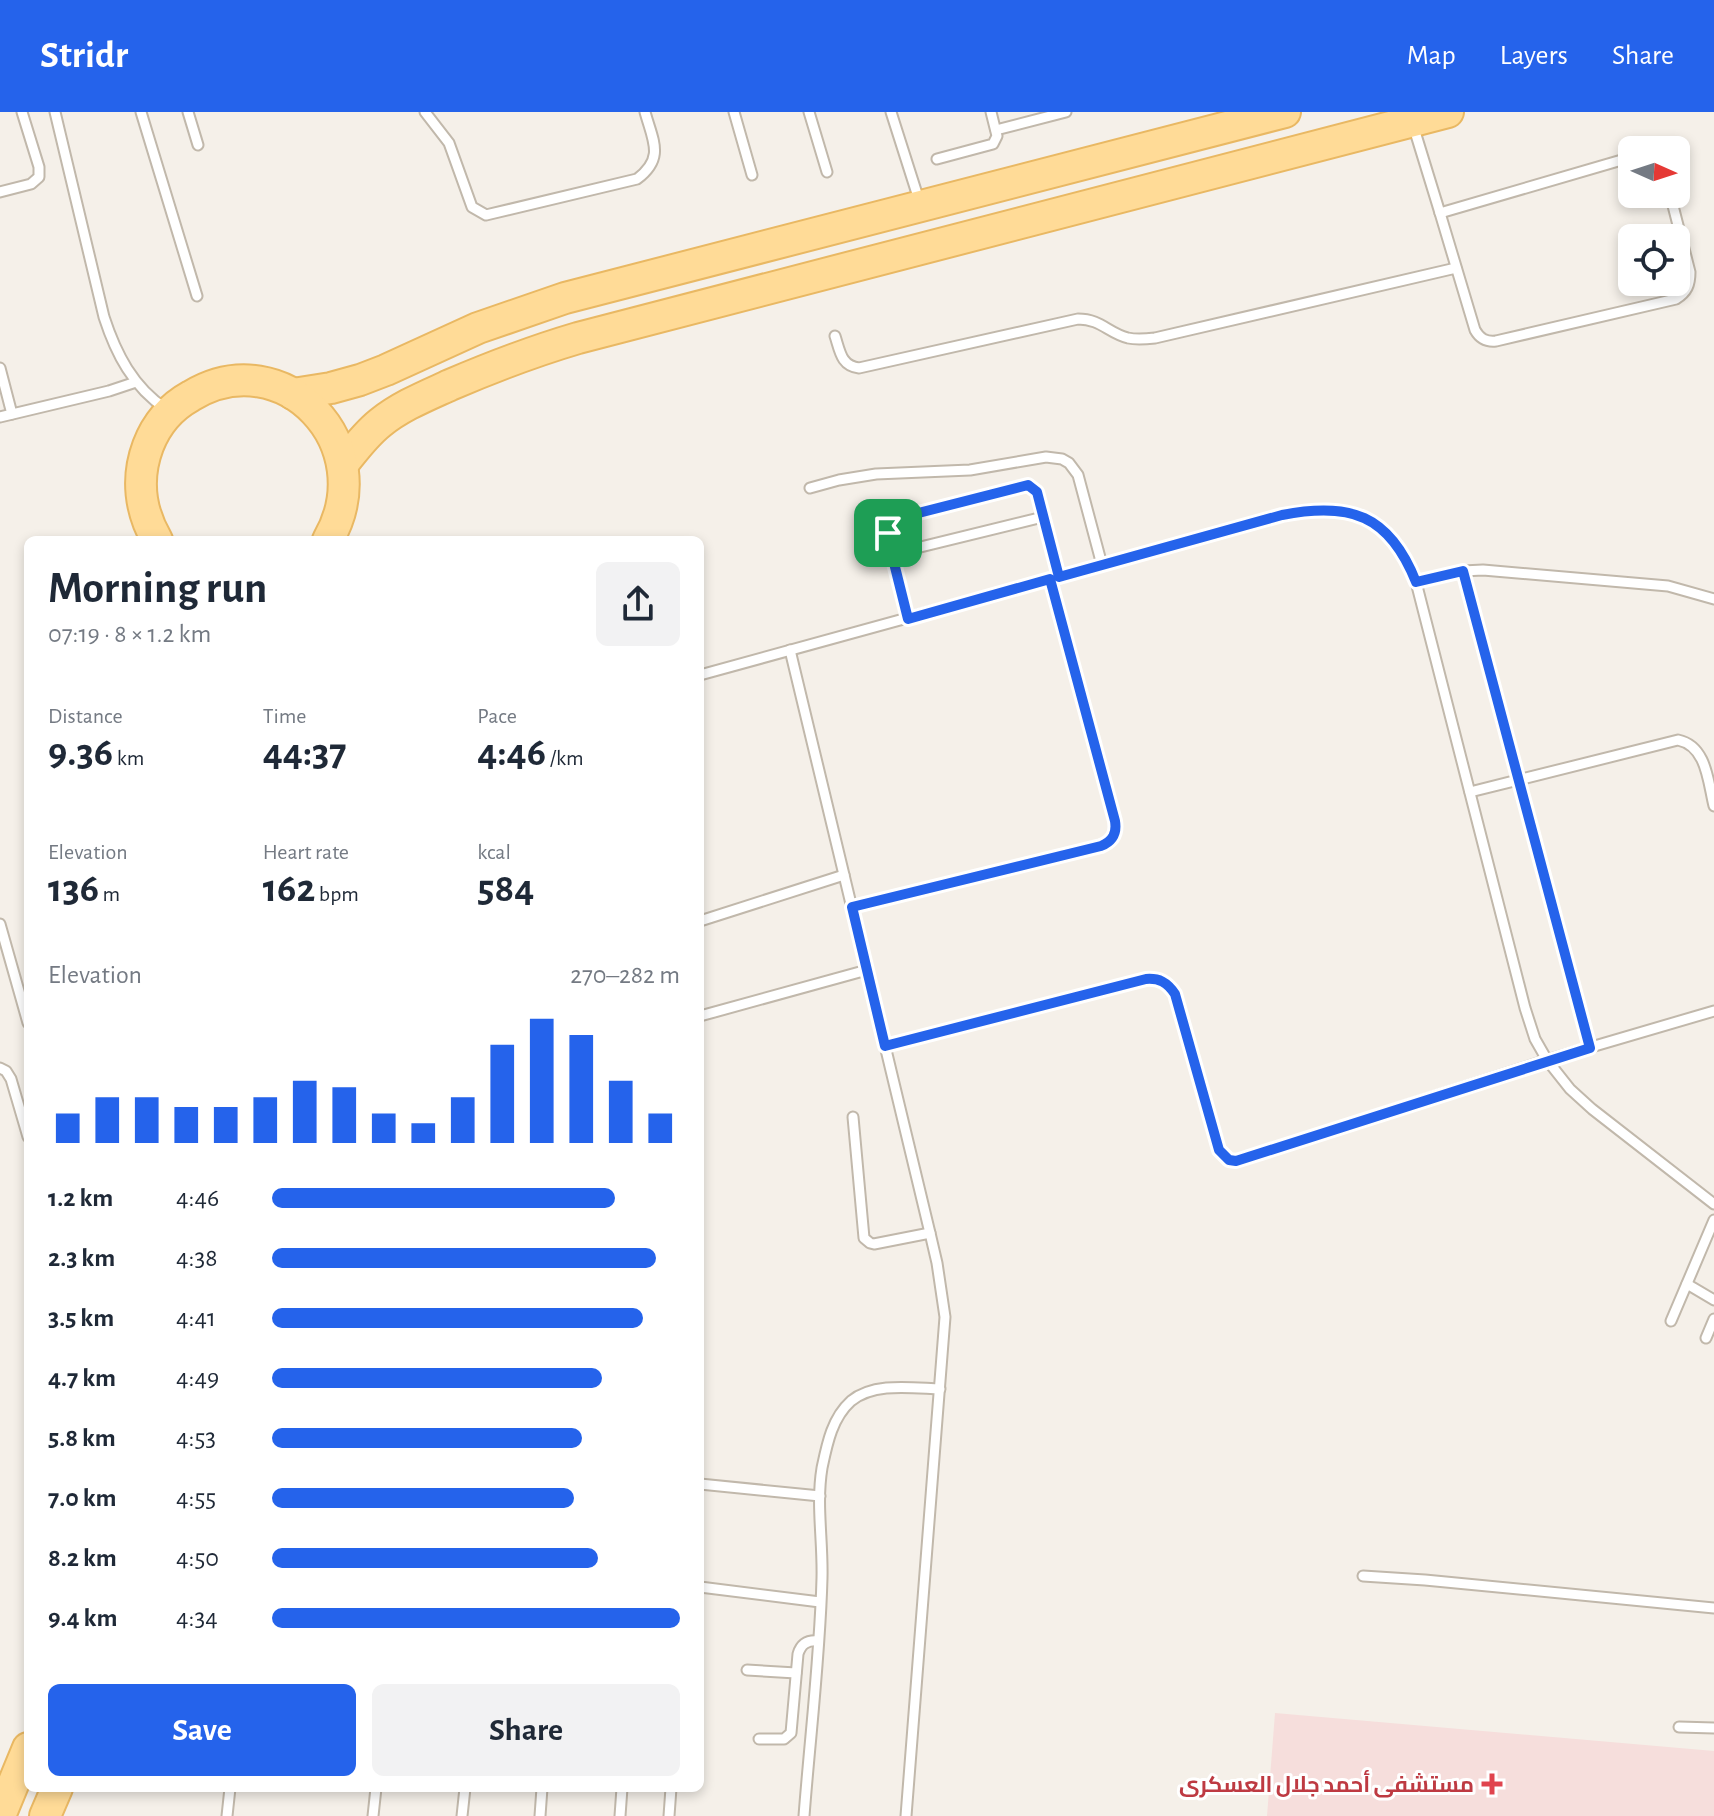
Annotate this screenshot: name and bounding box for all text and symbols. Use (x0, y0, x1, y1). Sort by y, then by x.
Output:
text: Stridr (40, 37, 128, 75)
text: Map (1407, 42, 1456, 70)
text: Layers (1500, 42, 1568, 70)
text: Share (1612, 42, 1674, 70)
north arrow (1618, 136, 1690, 208)
map controls (1618, 136, 1690, 296)
button: locate (1618, 224, 1690, 296)
pin (854, 499, 922, 567)
icon: arrive (866, 511, 910, 555)
button: share (596, 562, 680, 646)
text: Morning run (48, 567, 267, 611)
text: 07:19 · 8 × 1.2 km (48, 621, 211, 647)
text: Distance (48, 705, 123, 727)
text: Time (263, 705, 307, 727)
text: Pace (477, 705, 517, 727)
text: 9.36 (48, 733, 113, 773)
text: 44:37 (263, 733, 347, 773)
text: 4:46 (477, 733, 546, 773)
text: km (113, 747, 144, 769)
text: /km (546, 747, 584, 769)
text: Elevation (48, 841, 128, 863)
text: Heart rate (263, 841, 349, 863)
text: kcal (477, 841, 511, 863)
text: 136 (48, 869, 99, 909)
text: 162 (263, 869, 315, 909)
text: 584 (477, 869, 534, 909)
text: m (99, 883, 120, 905)
text: bpm (315, 883, 359, 905)
text: Elevation (48, 962, 142, 988)
text: 270–282 m (570, 962, 680, 988)
text: 1.2 km (48, 1185, 113, 1211)
text: 4:46 (176, 1185, 219, 1211)
text: 2.3 km (48, 1245, 115, 1271)
text: 4:38 (176, 1245, 218, 1271)
text: 3.5 km (48, 1305, 114, 1331)
text: 4:41 (176, 1305, 216, 1331)
text: 4.7 km (48, 1365, 116, 1391)
text: 4:49 (176, 1365, 219, 1391)
text: 5.8 km (48, 1425, 116, 1451)
text: 4:53 (176, 1425, 216, 1451)
text: 7.0 km (48, 1485, 117, 1511)
text: 4:55 (176, 1485, 216, 1511)
text: 8.2 km (48, 1545, 117, 1571)
text: 4:50 (176, 1545, 219, 1571)
text: 9.4 km (48, 1605, 117, 1631)
text: 4:34 (176, 1605, 218, 1631)
button: Save (48, 1684, 356, 1776)
button: Share (372, 1684, 680, 1776)
place label: مستشفى أحمد جلال العسكرى (1179, 1770, 1474, 1798)
marker: مستشفى أحمد جلال العسكرى (1481, 1773, 1503, 1795)

